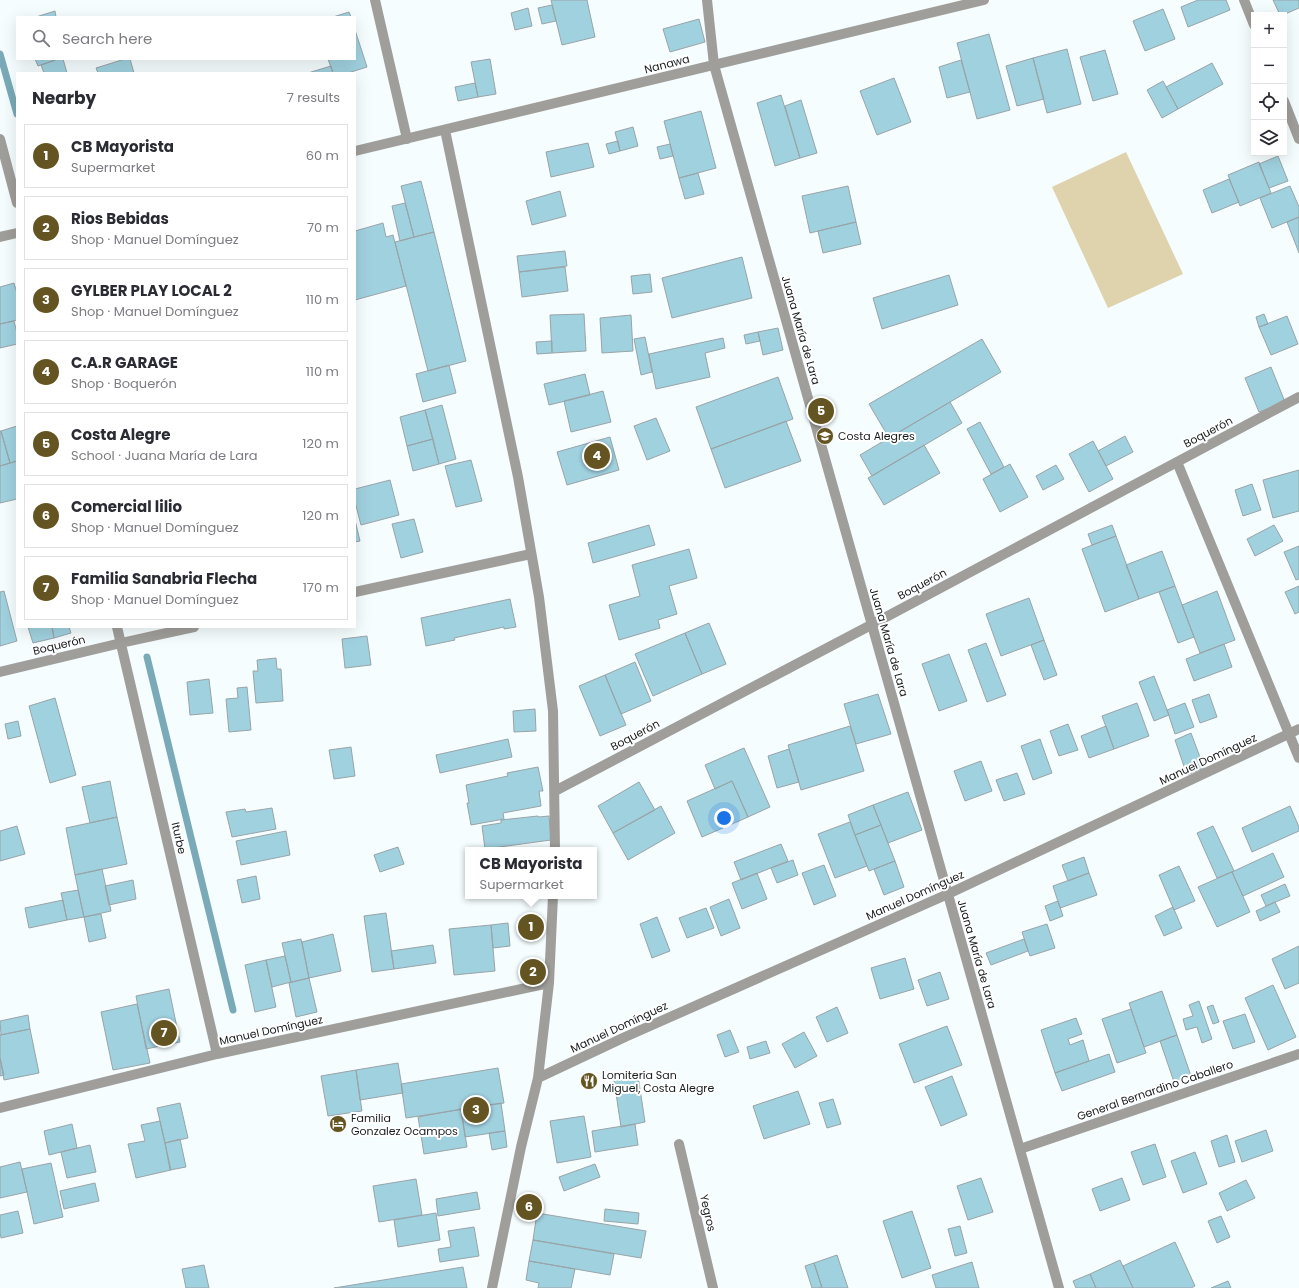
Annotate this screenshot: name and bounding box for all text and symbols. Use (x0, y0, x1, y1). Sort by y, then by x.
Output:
map controls (1251, 12, 1287, 156)
button: + (1251, 12, 1287, 48)
search box (16, 16, 356, 60)
icon: search (30, 27, 52, 49)
text: Search here (62, 28, 152, 49)
button: − (1251, 48, 1287, 84)
street label: Nanawa (643, 51, 691, 77)
button: locate (1251, 84, 1287, 120)
text: Nearby (32, 86, 96, 110)
text: 7 results (287, 88, 340, 107)
button: layers (1251, 120, 1287, 156)
text: CB Mayorista (71, 136, 174, 157)
text: 1 (44, 146, 48, 165)
text: 60 m (306, 146, 339, 165)
text: Supermarket (71, 158, 155, 177)
text: Rios Bebidas (71, 208, 169, 229)
text: 2 (42, 218, 50, 237)
text: 70 m (307, 218, 339, 237)
text: Shop · Manuel Domínguez (71, 230, 239, 249)
street label: Juana María de Lara (778, 274, 824, 386)
text: GYLBER PLAY LOCAL 2 (71, 280, 232, 301)
text: 3 (42, 290, 50, 309)
text: 110 m (306, 290, 339, 309)
text: Shop · Manuel Domínguez (71, 302, 239, 321)
text: C.A.R GARAGE (71, 352, 178, 373)
text: 4 (42, 362, 50, 381)
text: 110 m (306, 362, 339, 381)
text: Shop · Boquerón (71, 374, 177, 393)
pin: 5 (808, 396, 834, 426)
street label: Boquerón (1181, 412, 1235, 452)
text: Costa Alegre (71, 424, 170, 445)
school or university icon: Costa Alegres (815, 426, 835, 446)
place label: Costa Alegres (838, 428, 915, 444)
text: 5 (42, 434, 50, 453)
text: 120 m (302, 434, 339, 453)
pin: 4 (584, 441, 610, 471)
text: School · Juana María de Lara (71, 446, 258, 465)
text: Comercial lilio (71, 496, 182, 517)
text: 6 (42, 506, 50, 525)
text: 120 m (302, 506, 339, 525)
text: Shop · Manuel Domínguez (71, 518, 239, 537)
street label: Boquerón (895, 564, 949, 604)
text: Familia Sanabria Flecha (71, 568, 257, 589)
text: 7 (43, 578, 49, 597)
text: 170 m (303, 578, 339, 597)
street label: Juana María de Lara (866, 586, 912, 698)
text: Shop · Manuel Domínguez (71, 590, 239, 609)
street label: Boquerón (31, 631, 87, 659)
street label: Boquerón (608, 715, 662, 755)
street label: Manuel Domínguez (1157, 729, 1259, 789)
your location (714, 808, 734, 828)
street label: Iturbe (168, 821, 190, 856)
popup (465, 847, 597, 899)
text: CB Mayorista (480, 853, 582, 874)
street label: Manuel Domínguez (863, 866, 967, 924)
text: Supermarket (480, 875, 564, 894)
street label: Juana María de Lara (954, 898, 1000, 1010)
pin: 1 (518, 912, 544, 942)
pin: 2 (520, 957, 546, 987)
street label: Manuel Domínguez (568, 997, 670, 1057)
street label: Manuel Domínguez (218, 1011, 324, 1049)
pin: 7 (151, 1018, 177, 1048)
street label: General Bernardino Caballero (1075, 1056, 1235, 1124)
place label: Lomitería San Miguel, Costa Alegre (602, 1067, 714, 1096)
restaurant icon: Lomitería San Miguel, Costa Alegre (579, 1071, 599, 1091)
pin: 3 (463, 1095, 489, 1125)
place label: Familia Gonzalez Ocampos (351, 1110, 458, 1139)
hotel icon: Familia Gonzalez Ocampos (328, 1114, 348, 1134)
pin: 6 (516, 1192, 542, 1222)
street label: Yegros (696, 1193, 720, 1233)

